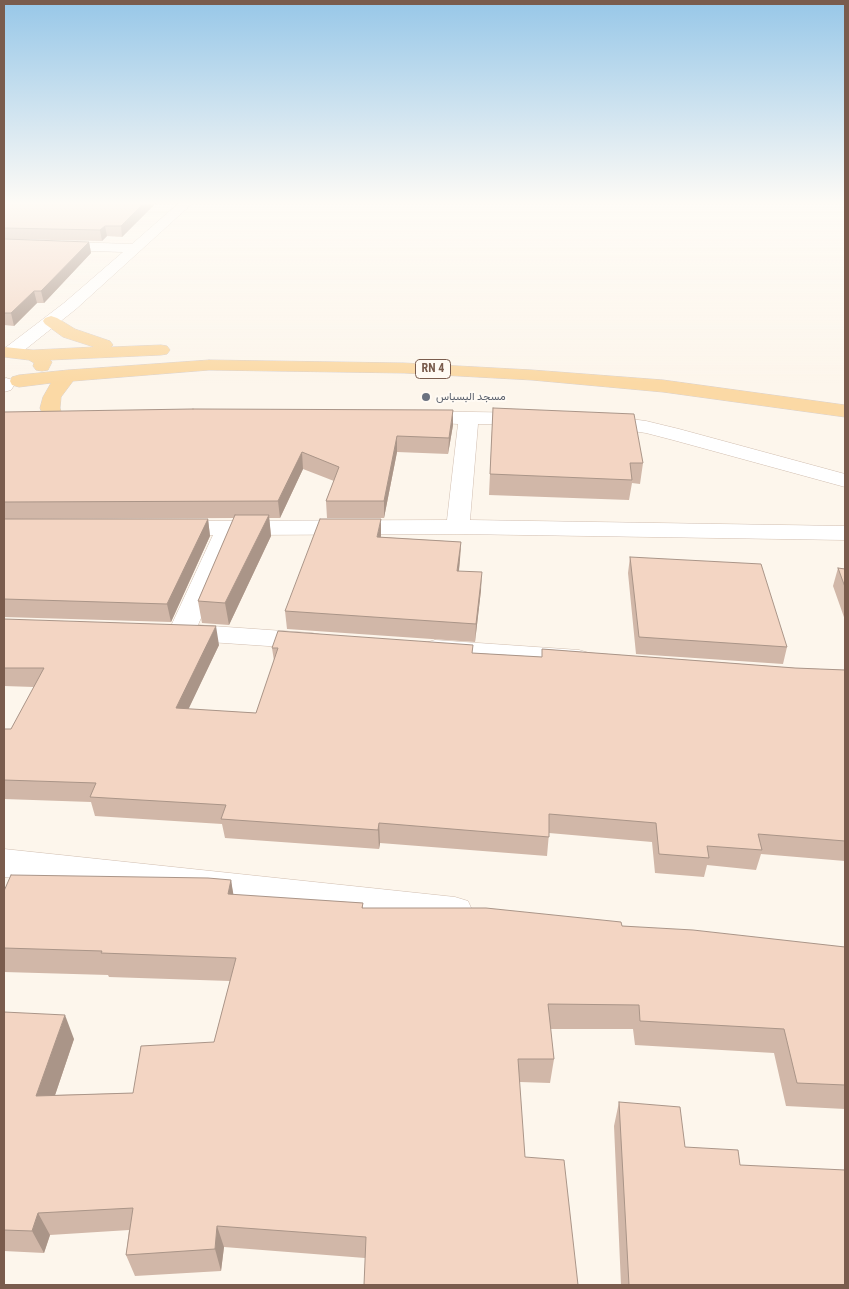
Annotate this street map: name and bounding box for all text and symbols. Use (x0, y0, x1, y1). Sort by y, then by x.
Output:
road number: RN 4 (416, 359, 450, 378)
place label: مسجد البسباس (436, 390, 506, 404)
marker: مسجد البسباس (420, 391, 432, 403)

